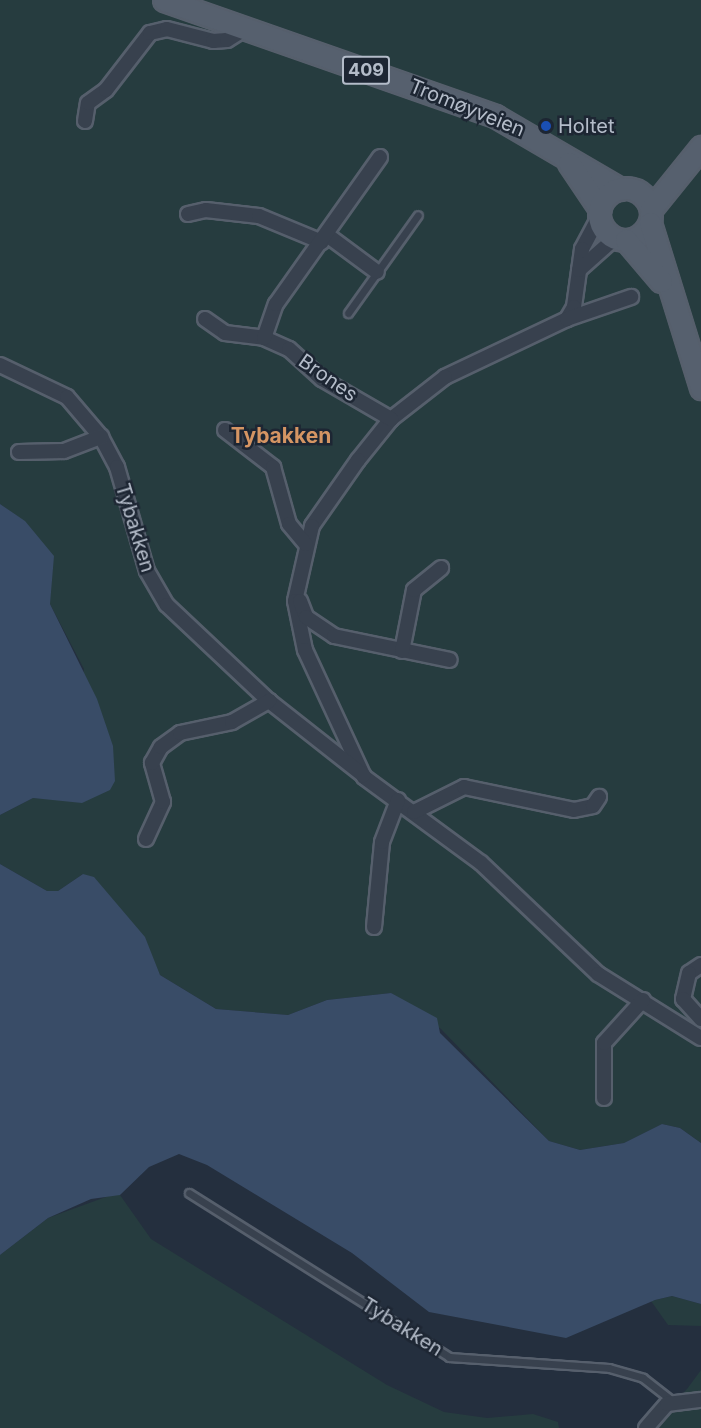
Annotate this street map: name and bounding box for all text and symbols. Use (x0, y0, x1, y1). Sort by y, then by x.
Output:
road number: 409 (342, 55, 390, 85)
street label: Tromøyveien (406, 74, 528, 142)
place label: Holtet (558, 114, 615, 138)
marker: Holtet (539, 119, 553, 133)
street label: Brones (294, 349, 362, 407)
district label: Tybakken (231, 423, 331, 449)
street label: Tybakken (110, 481, 160, 575)
street label: Tybakken (357, 1293, 447, 1361)

